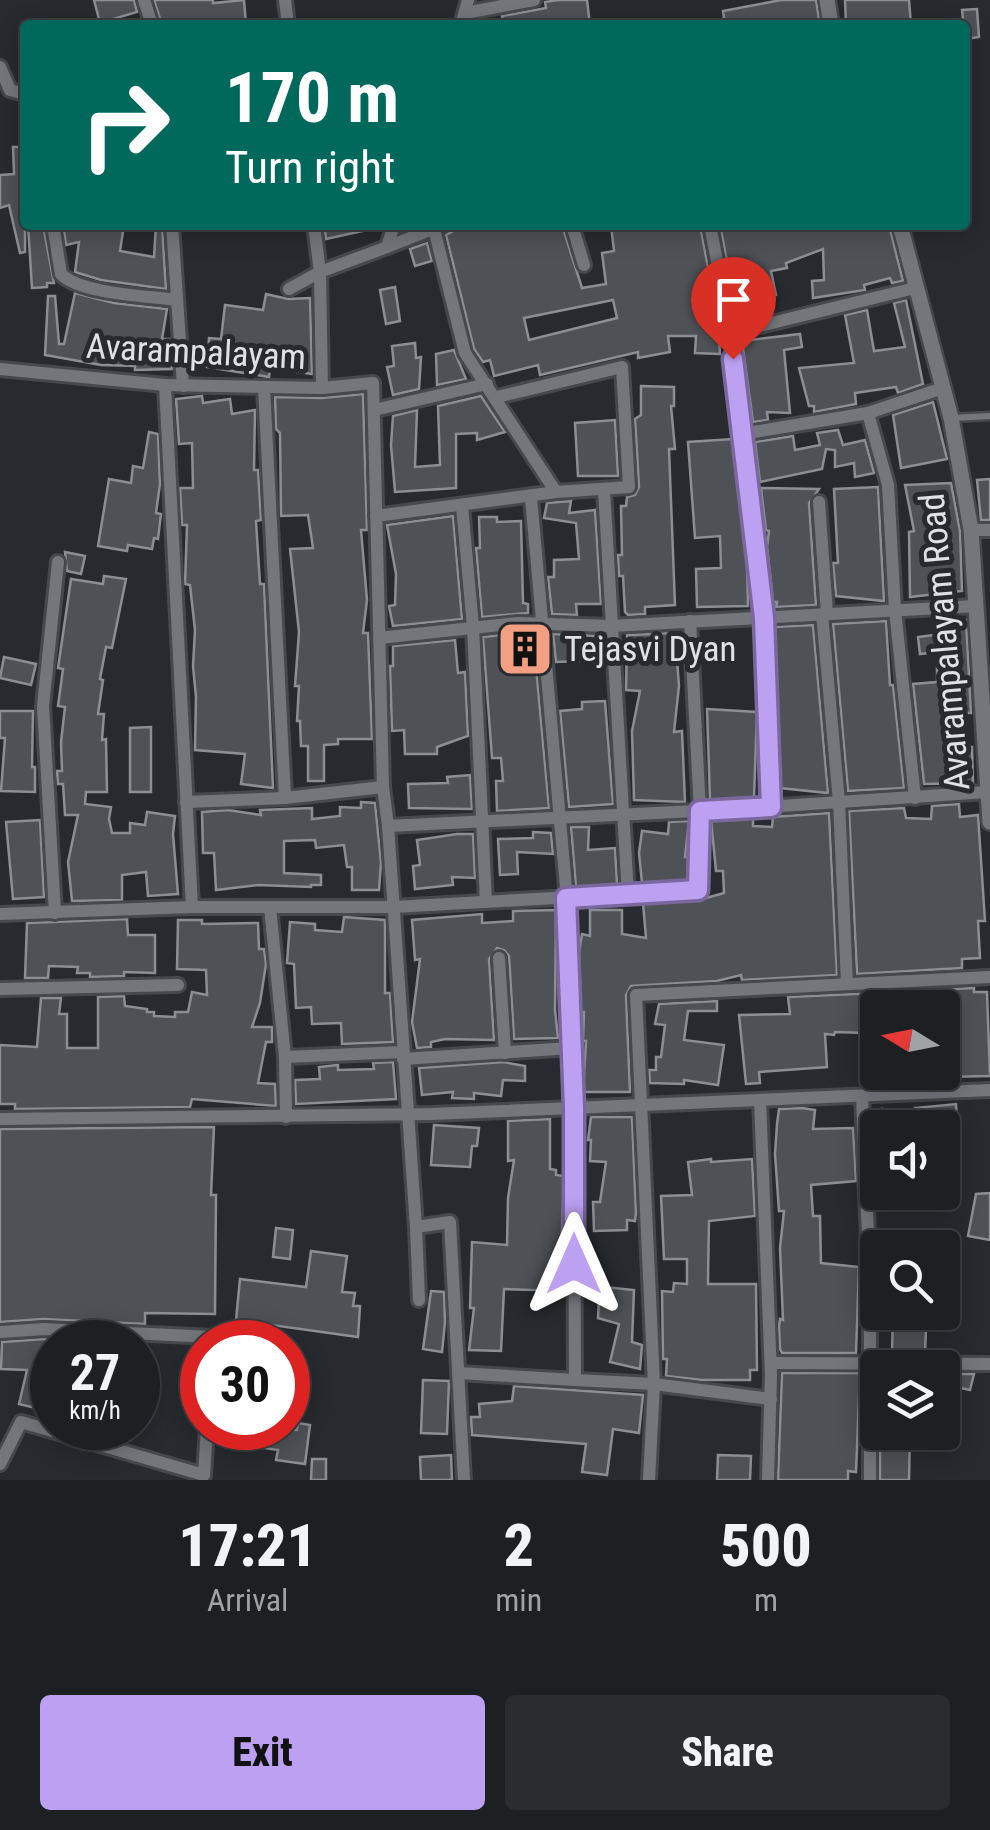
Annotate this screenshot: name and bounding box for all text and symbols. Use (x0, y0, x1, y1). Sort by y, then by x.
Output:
text: 170 m (225, 57, 399, 139)
icon: right (60, 60, 190, 190)
text: Turn right (225, 141, 395, 194)
pin (691, 257, 776, 360)
icon: arrive (706, 272, 761, 327)
street label: Avarampalayam (85, 326, 307, 378)
street label: Avarampalayam Road (912, 492, 978, 792)
building icon: Tejasvi Dyan (495, 619, 555, 679)
place label: Tejasvi Dyan (564, 629, 737, 670)
north arrow (860, 990, 960, 1090)
map controls (860, 990, 960, 1450)
button: sound (860, 1110, 960, 1210)
position arrow (522, 1212, 626, 1316)
button: search (860, 1230, 960, 1330)
speed limit sign: 30 (180, 1320, 310, 1450)
text: 27 (70, 1344, 120, 1402)
button: layers (860, 1350, 960, 1450)
text: km/h (69, 1396, 121, 1425)
text: 17:21 (178, 1510, 317, 1581)
text: 2 (503, 1510, 534, 1581)
text: 500 (720, 1510, 812, 1581)
text: Arrival (207, 1581, 288, 1619)
text: min (495, 1581, 542, 1619)
text: m (754, 1581, 778, 1619)
button: Exit (40, 1695, 485, 1810)
button: Share (505, 1695, 950, 1810)

